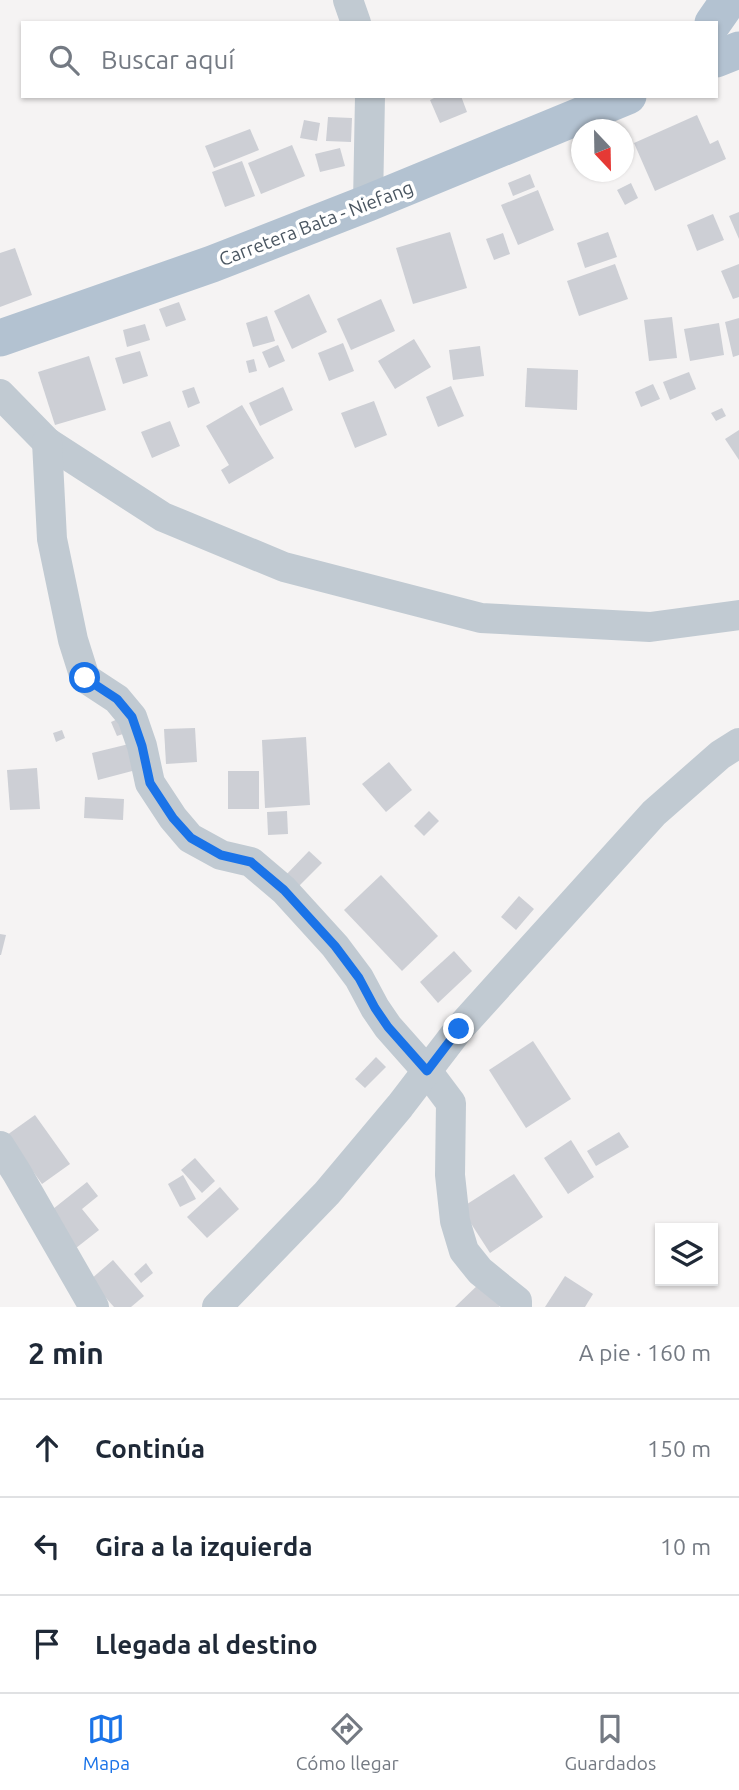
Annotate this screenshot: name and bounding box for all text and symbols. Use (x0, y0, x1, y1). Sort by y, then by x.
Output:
search box (21, 21, 718, 98)
icon: search (45, 41, 83, 79)
text: Buscar aquí (101, 45, 235, 74)
north arrow (571, 119, 634, 182)
street label: Carretera Bata - Niefang (216, 176, 416, 270)
route start (69, 662, 100, 693)
route end (443, 1013, 474, 1044)
map controls (655, 1223, 718, 1286)
button: layers (655, 1223, 718, 1286)
text: 2 min (28, 1336, 104, 1370)
text: A pie · 160 m (579, 1340, 711, 1365)
icon: ahead (28, 1429, 66, 1467)
text: Continúa (95, 1434, 205, 1463)
text: 150 m (647, 1436, 711, 1461)
icon: left (28, 1527, 66, 1565)
text: Gira a la izquierda (95, 1532, 313, 1561)
text: 10 m (660, 1534, 711, 1559)
icon: arrive (28, 1625, 66, 1663)
text: Llegada al destino (95, 1630, 318, 1659)
tab: Mapa (83, 1710, 130, 1774)
tab: Cómo llegar (296, 1710, 399, 1774)
tab: Guardados (564, 1710, 656, 1774)

